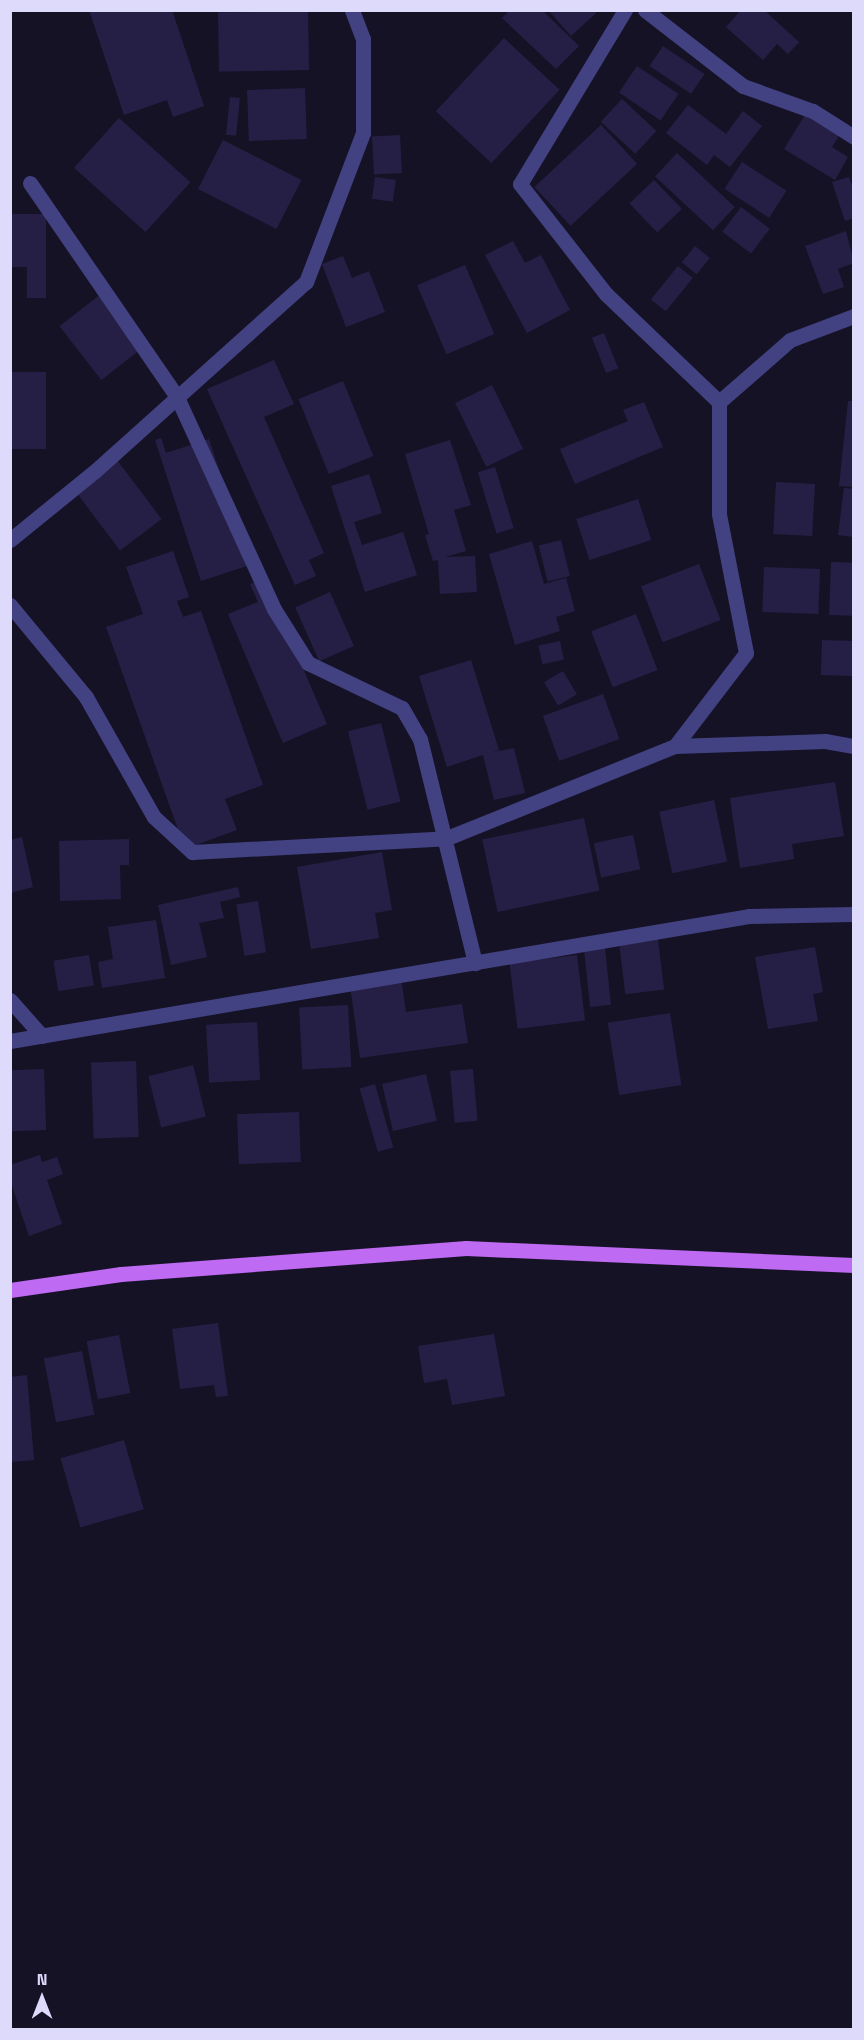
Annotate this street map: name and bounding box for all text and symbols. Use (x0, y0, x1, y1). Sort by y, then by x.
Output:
north arrow (12, 1968, 72, 2028)
text: N (37, 1969, 47, 1990)

